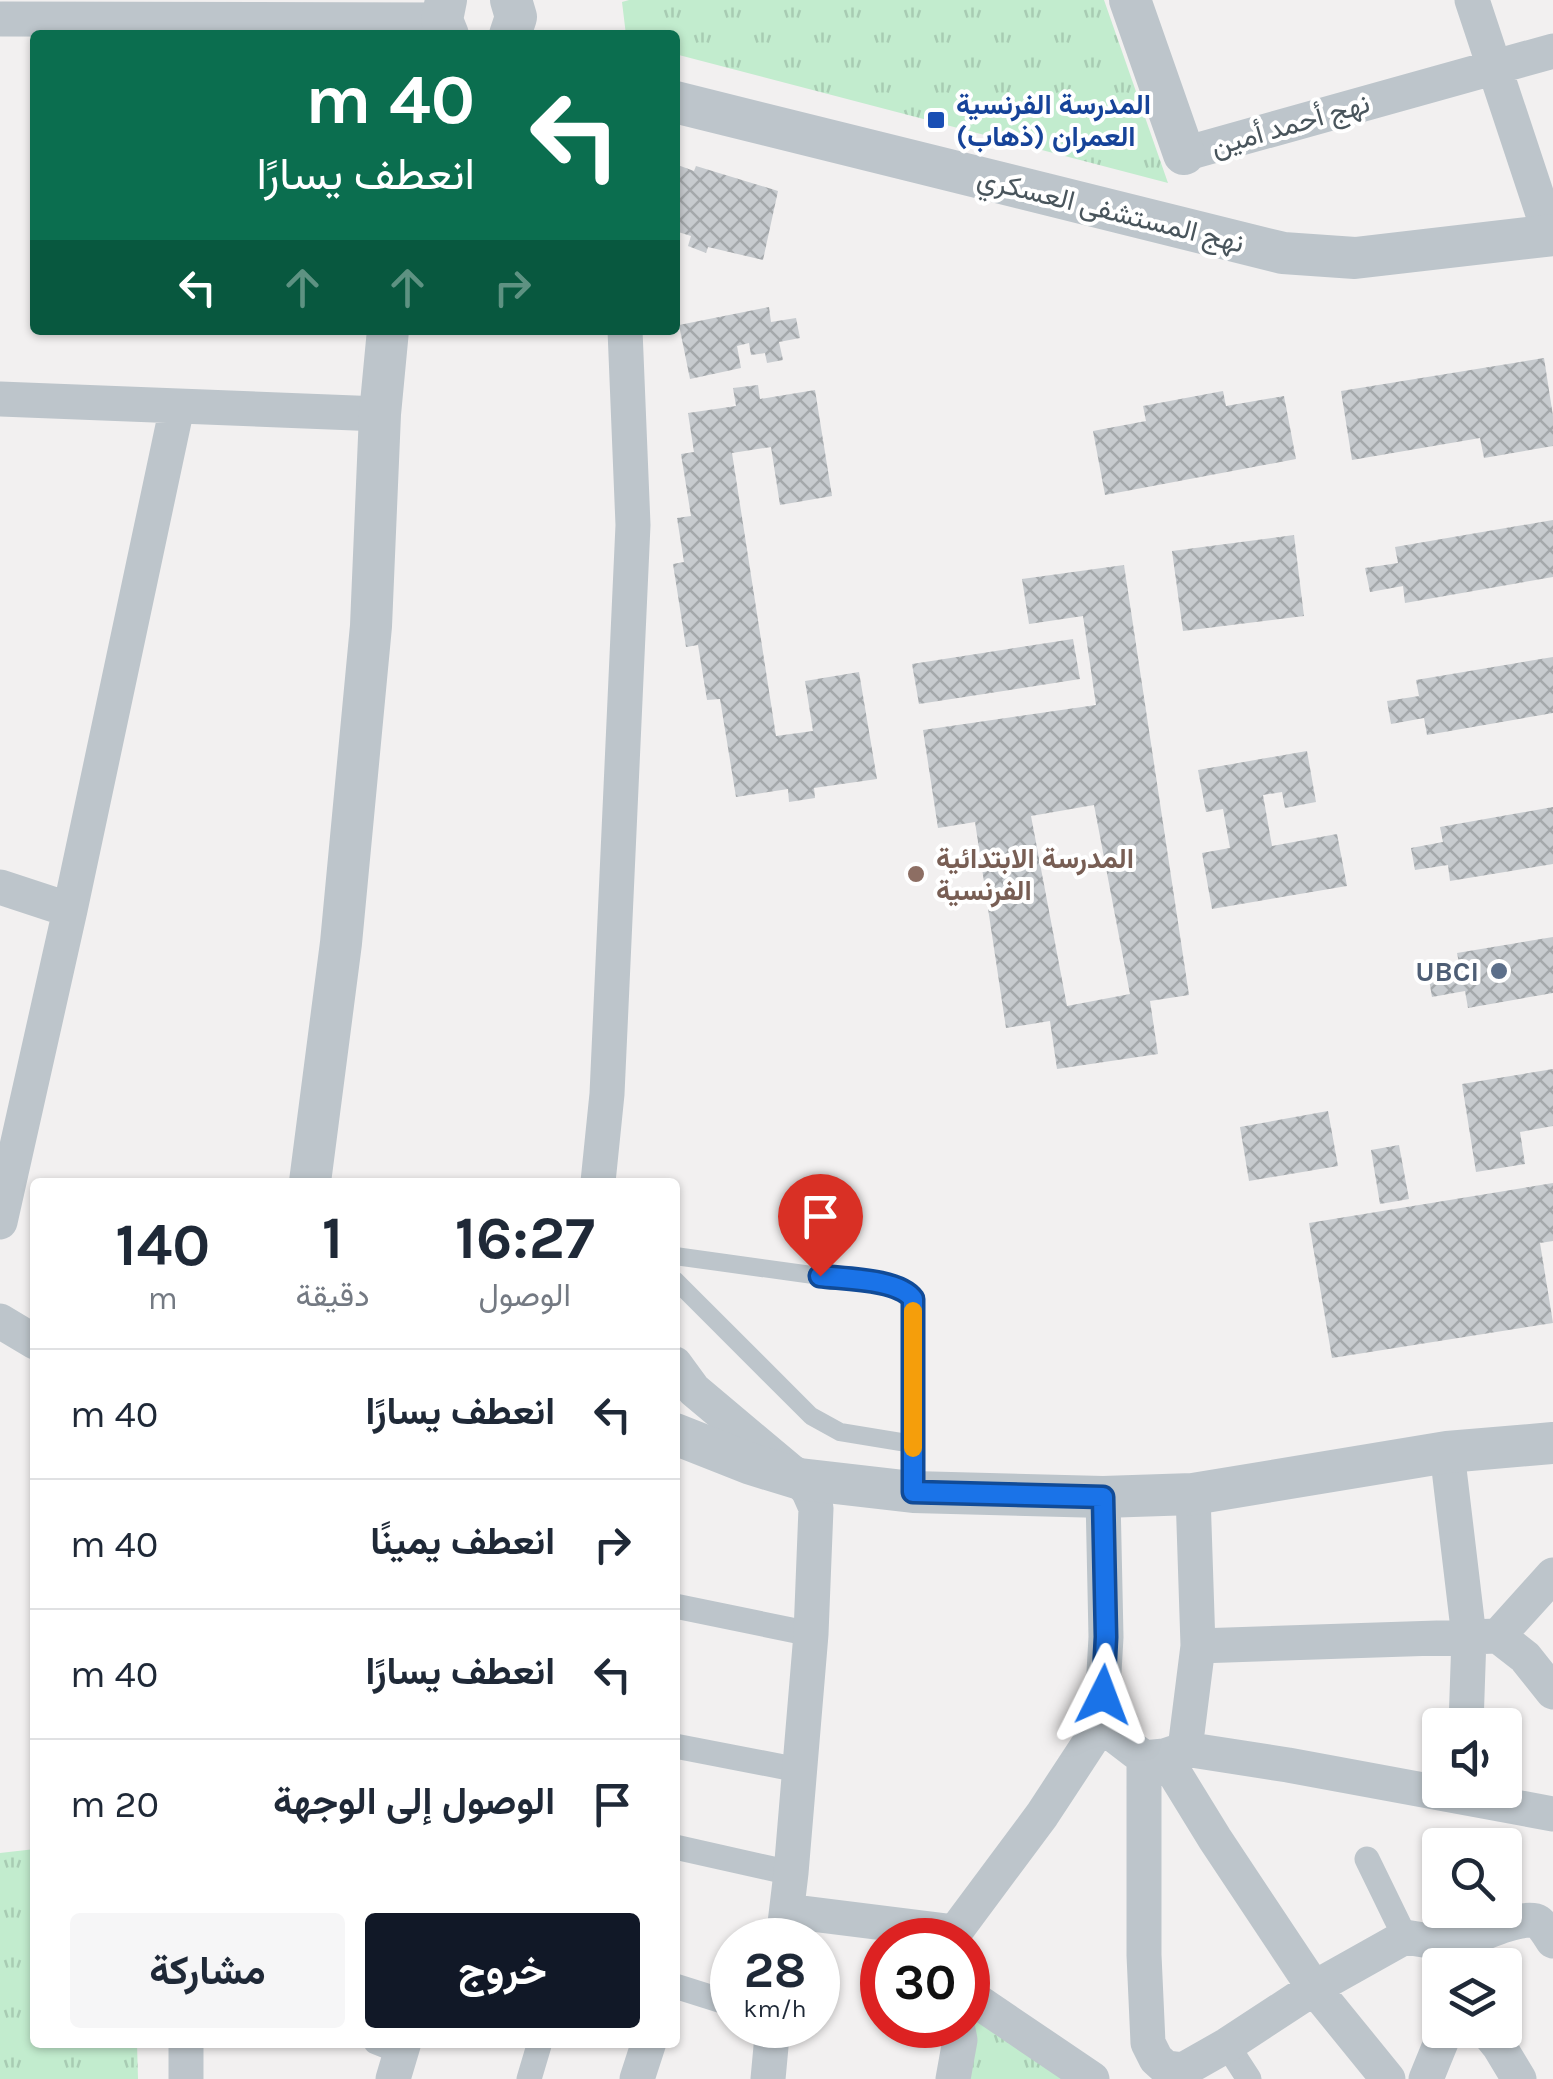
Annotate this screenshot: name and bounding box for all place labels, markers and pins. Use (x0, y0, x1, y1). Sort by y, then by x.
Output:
place label: المدرسة الفرنسية العمران (ذهاب) (956, 88, 1151, 154)
marker: المدرسة الفرنسية العمران (ذهاب) (925, 109, 947, 131)
place label: المدرسة الابتدائية الفرنسية (936, 842, 1134, 908)
marker: المدرسة الابتدائية الفرنسية (905, 863, 927, 885)
place label: UBCI (1415, 955, 1479, 988)
marker: UBCI (1488, 960, 1510, 982)
pin (778, 1174, 863, 1277)

